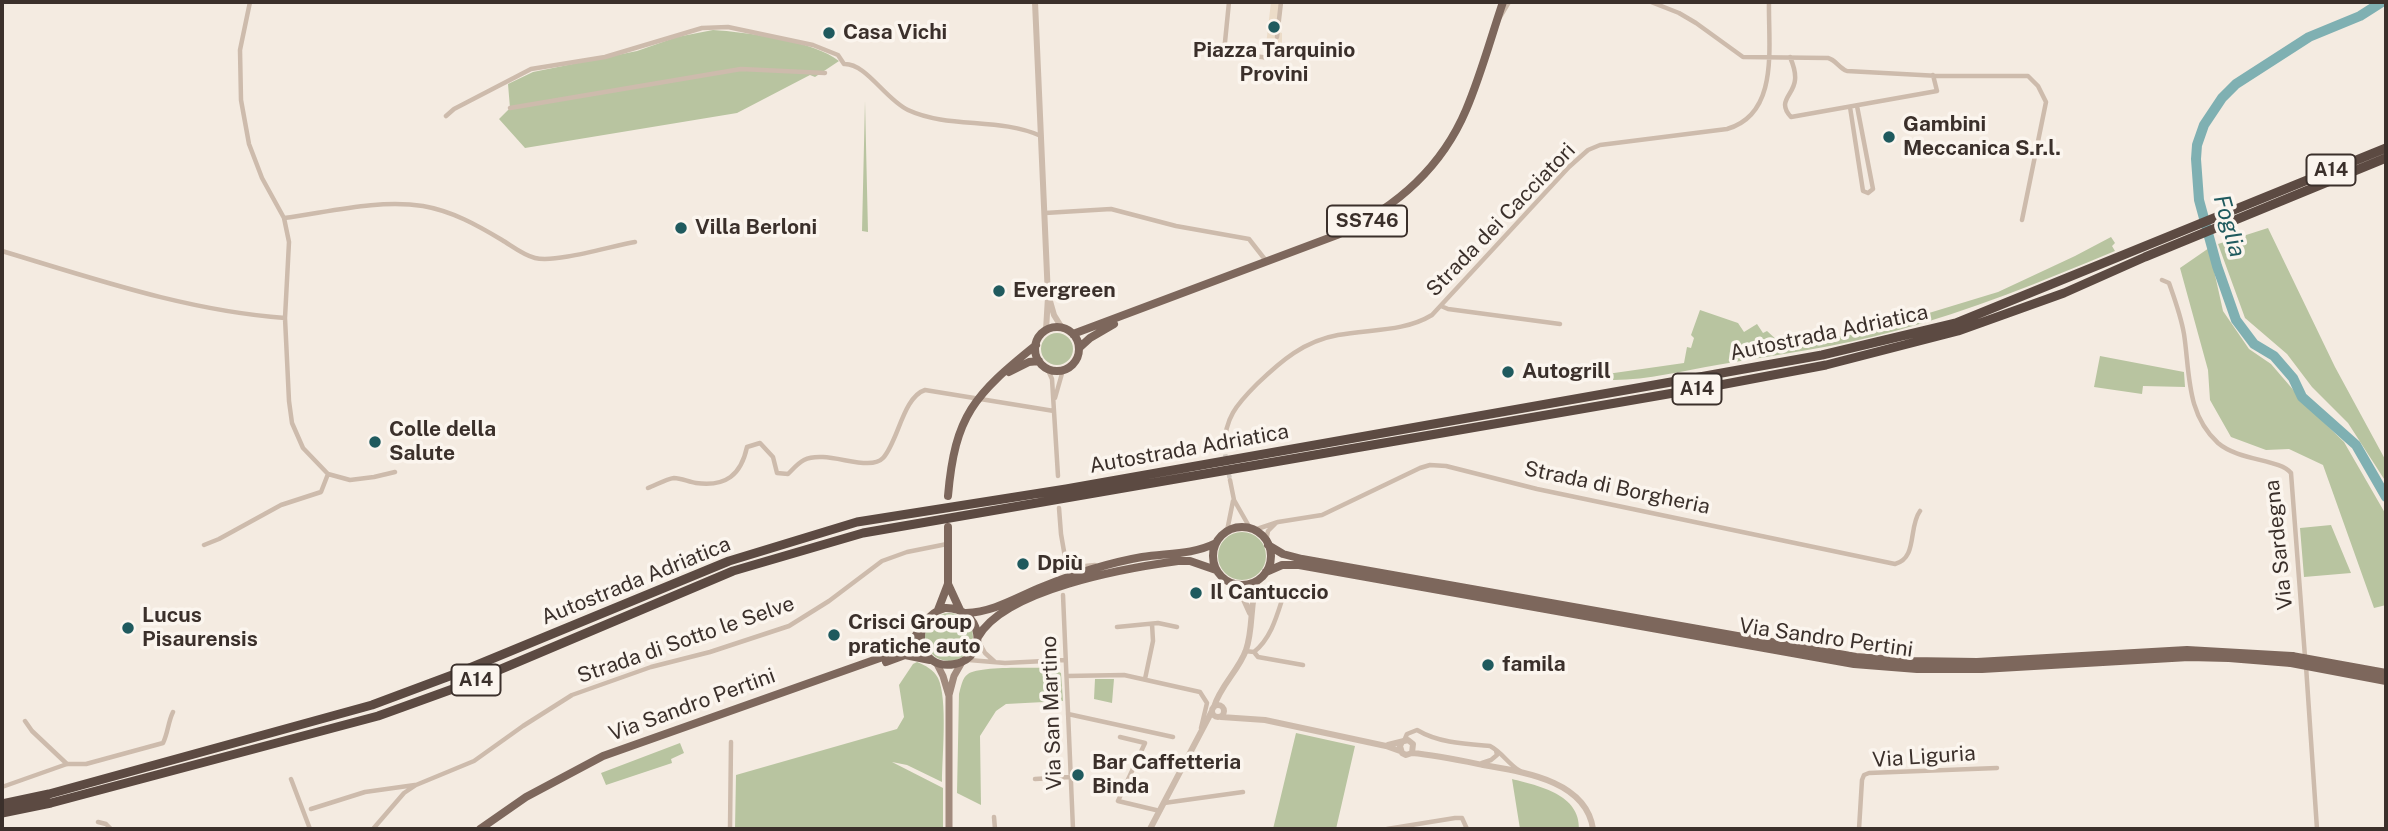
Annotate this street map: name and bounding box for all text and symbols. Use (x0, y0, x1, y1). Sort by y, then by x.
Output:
marker: Piazza Tarquinio Provini (1266, 19, 1282, 35)
place label: Casa Vichi (843, 20, 947, 46)
marker: Casa Vichi (821, 25, 837, 41)
place label: Piazza Tarquinio Provini (1193, 38, 1355, 88)
place label: Gambini Meccanica S.r.l. (1903, 112, 2061, 162)
marker: Gambini Meccanica S.r.l. (1881, 129, 1897, 145)
street label: Strada dei Cacciatori (1421, 138, 1581, 302)
road number: A14 (2306, 154, 2356, 186)
water label: Foglia (2207, 192, 2251, 260)
road number: SS746 (1327, 206, 1407, 236)
place label: Villa Berloni (695, 215, 817, 241)
marker: Villa Berloni (673, 220, 689, 236)
place label: Evergreen (1013, 278, 1116, 304)
marker: Evergreen (991, 283, 1007, 299)
street label: Autostrada Adriatica (1728, 300, 1930, 366)
place label: Autogrill (1522, 359, 1611, 385)
marker: Autogrill (1500, 364, 1516, 380)
road number: A14 (1672, 374, 1722, 404)
place label: Colle della Salute (389, 417, 496, 467)
street label: Autostrada Adriatica (1087, 419, 1291, 479)
marker: Colle della Salute (367, 434, 383, 450)
street label: Strada di Borgheria (1522, 456, 1712, 520)
street label: Via Sardegna (2260, 479, 2298, 611)
street label: Autostrada Adriatica (538, 531, 734, 631)
place label: Dpiù (1037, 551, 1083, 577)
marker: Dpiù (1015, 556, 1031, 572)
place label: Il Cantuccio (1210, 580, 1329, 606)
marker: Il Cantuccio (1188, 585, 1204, 601)
street label: Strada di Sotto le Selve (574, 591, 798, 689)
place label: Lucus Pisaurensis (142, 603, 258, 653)
place label: Crisci Group pratiche auto (848, 610, 981, 660)
street label: Via Sandro Pertini (1737, 613, 1915, 663)
marker: Lucus Pisaurensis (120, 620, 136, 636)
marker: Crisci Group pratiche auto (826, 627, 842, 643)
street label: Via San Martino (1037, 635, 1067, 791)
place label: famila (1502, 652, 1566, 678)
marker: famila (1480, 657, 1496, 673)
street label: Via Sandro Pertini (605, 663, 779, 747)
road number: A14 (452, 664, 500, 695)
street label: Via Liguria (1872, 741, 1976, 773)
place label: Bar Caffetteria Binda (1092, 750, 1241, 800)
marker: Bar Caffetteria Binda (1070, 767, 1086, 783)

